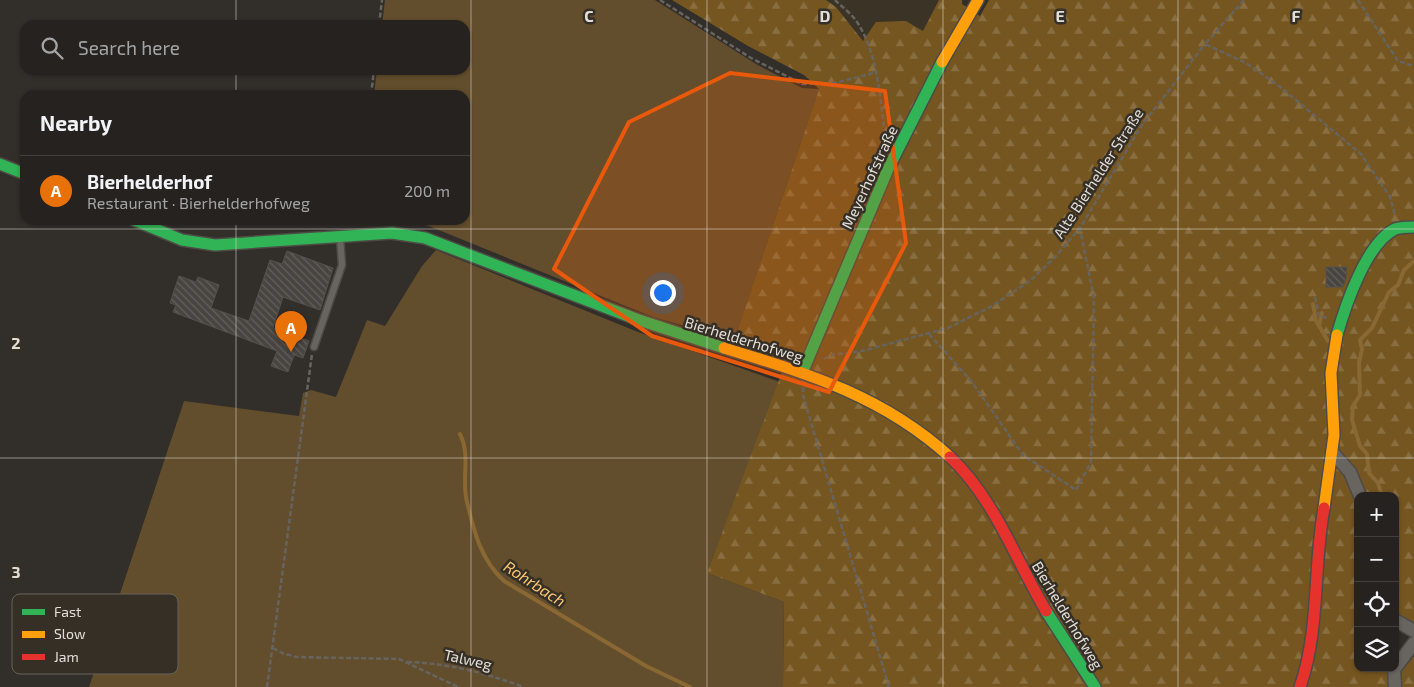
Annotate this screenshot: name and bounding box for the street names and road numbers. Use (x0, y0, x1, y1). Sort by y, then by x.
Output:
street label: Alte Bierhelder Straße (1049, 105, 1147, 241)
street label: Meyerhofstraße (837, 123, 901, 231)
street label: Bierhelderhofweg (683, 312, 806, 366)
street label: Bierhelderhofweg (1029, 558, 1108, 673)
street label: Talweg (442, 645, 494, 673)

